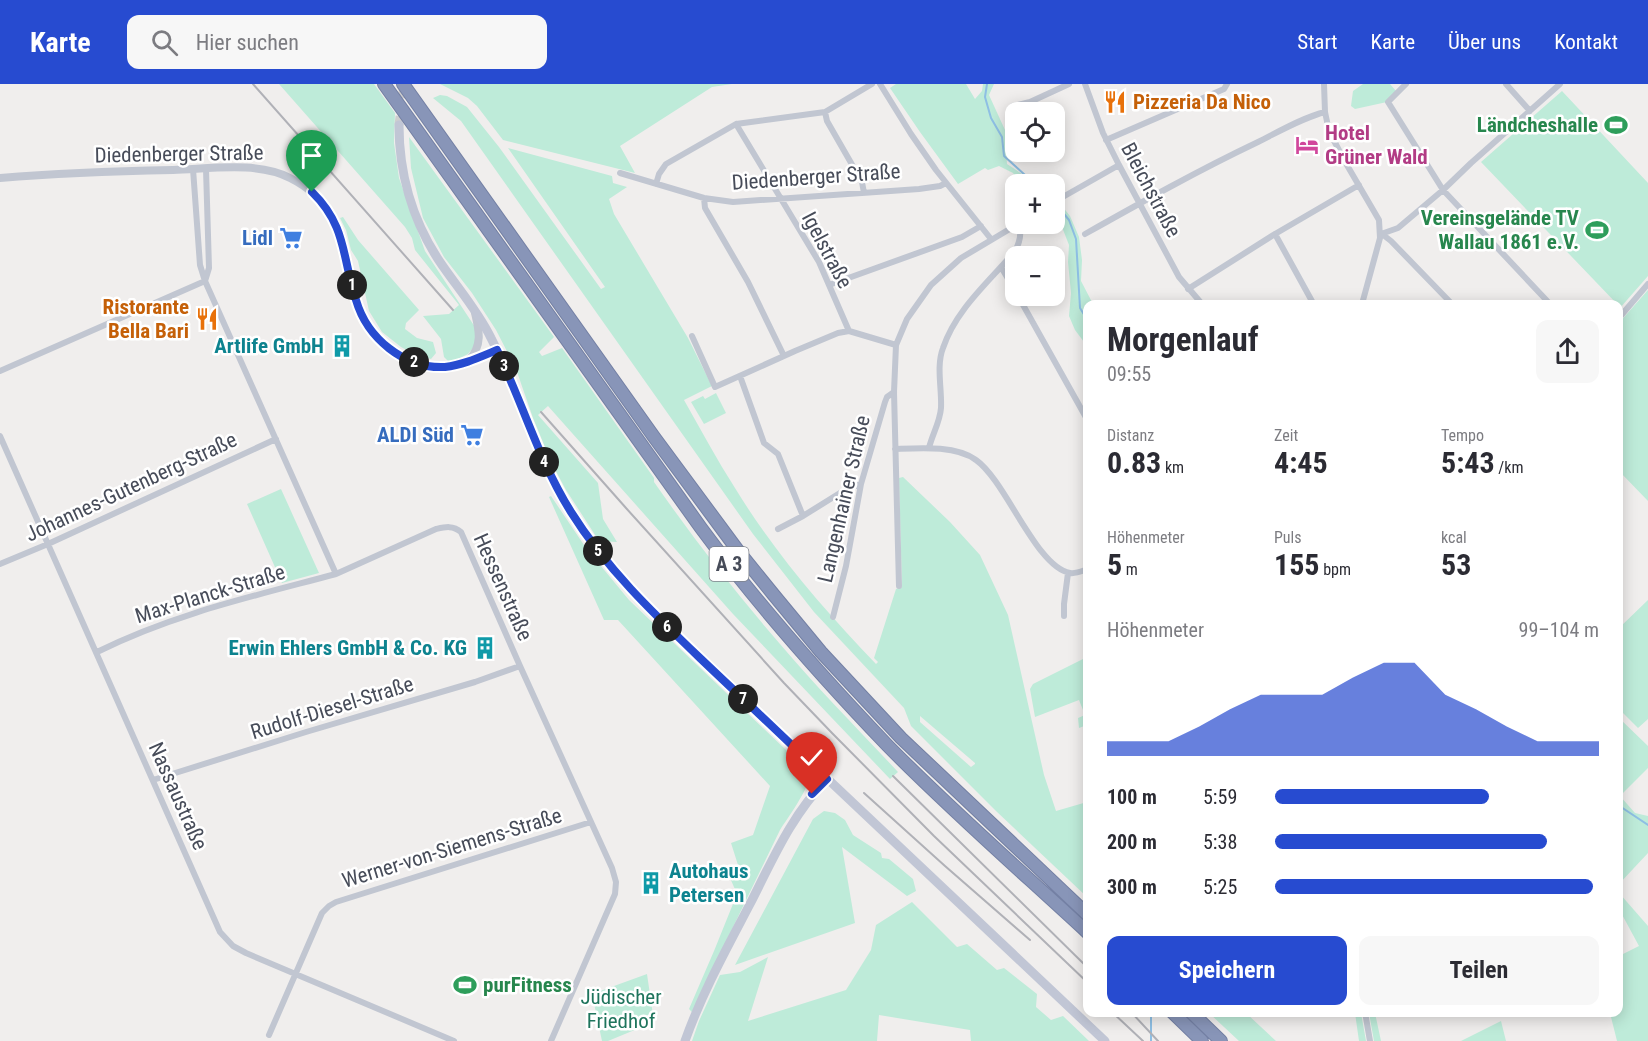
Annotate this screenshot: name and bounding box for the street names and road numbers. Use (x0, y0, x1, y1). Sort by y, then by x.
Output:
street label: Bleichstraße (1116, 139, 1186, 241)
street label: Diedenberger Straße (94, 141, 264, 167)
street label: Diedenberger Straße (731, 159, 901, 195)
street label: Igelstraße (797, 208, 857, 292)
street label: Langenhainer Straße (813, 413, 875, 585)
street label: Johannes-Gutenberg-Straße (21, 427, 241, 547)
street label: Hessenstraße (469, 530, 537, 644)
road number: A 3 (710, 547, 748, 581)
street label: Max-Planck-Straße (132, 560, 288, 628)
street label: Rudolf-Diesel-Straße (248, 672, 416, 744)
street label: Nassaustraße (144, 739, 212, 854)
street label: Werner-von-Siemens-Straße (339, 803, 565, 893)

